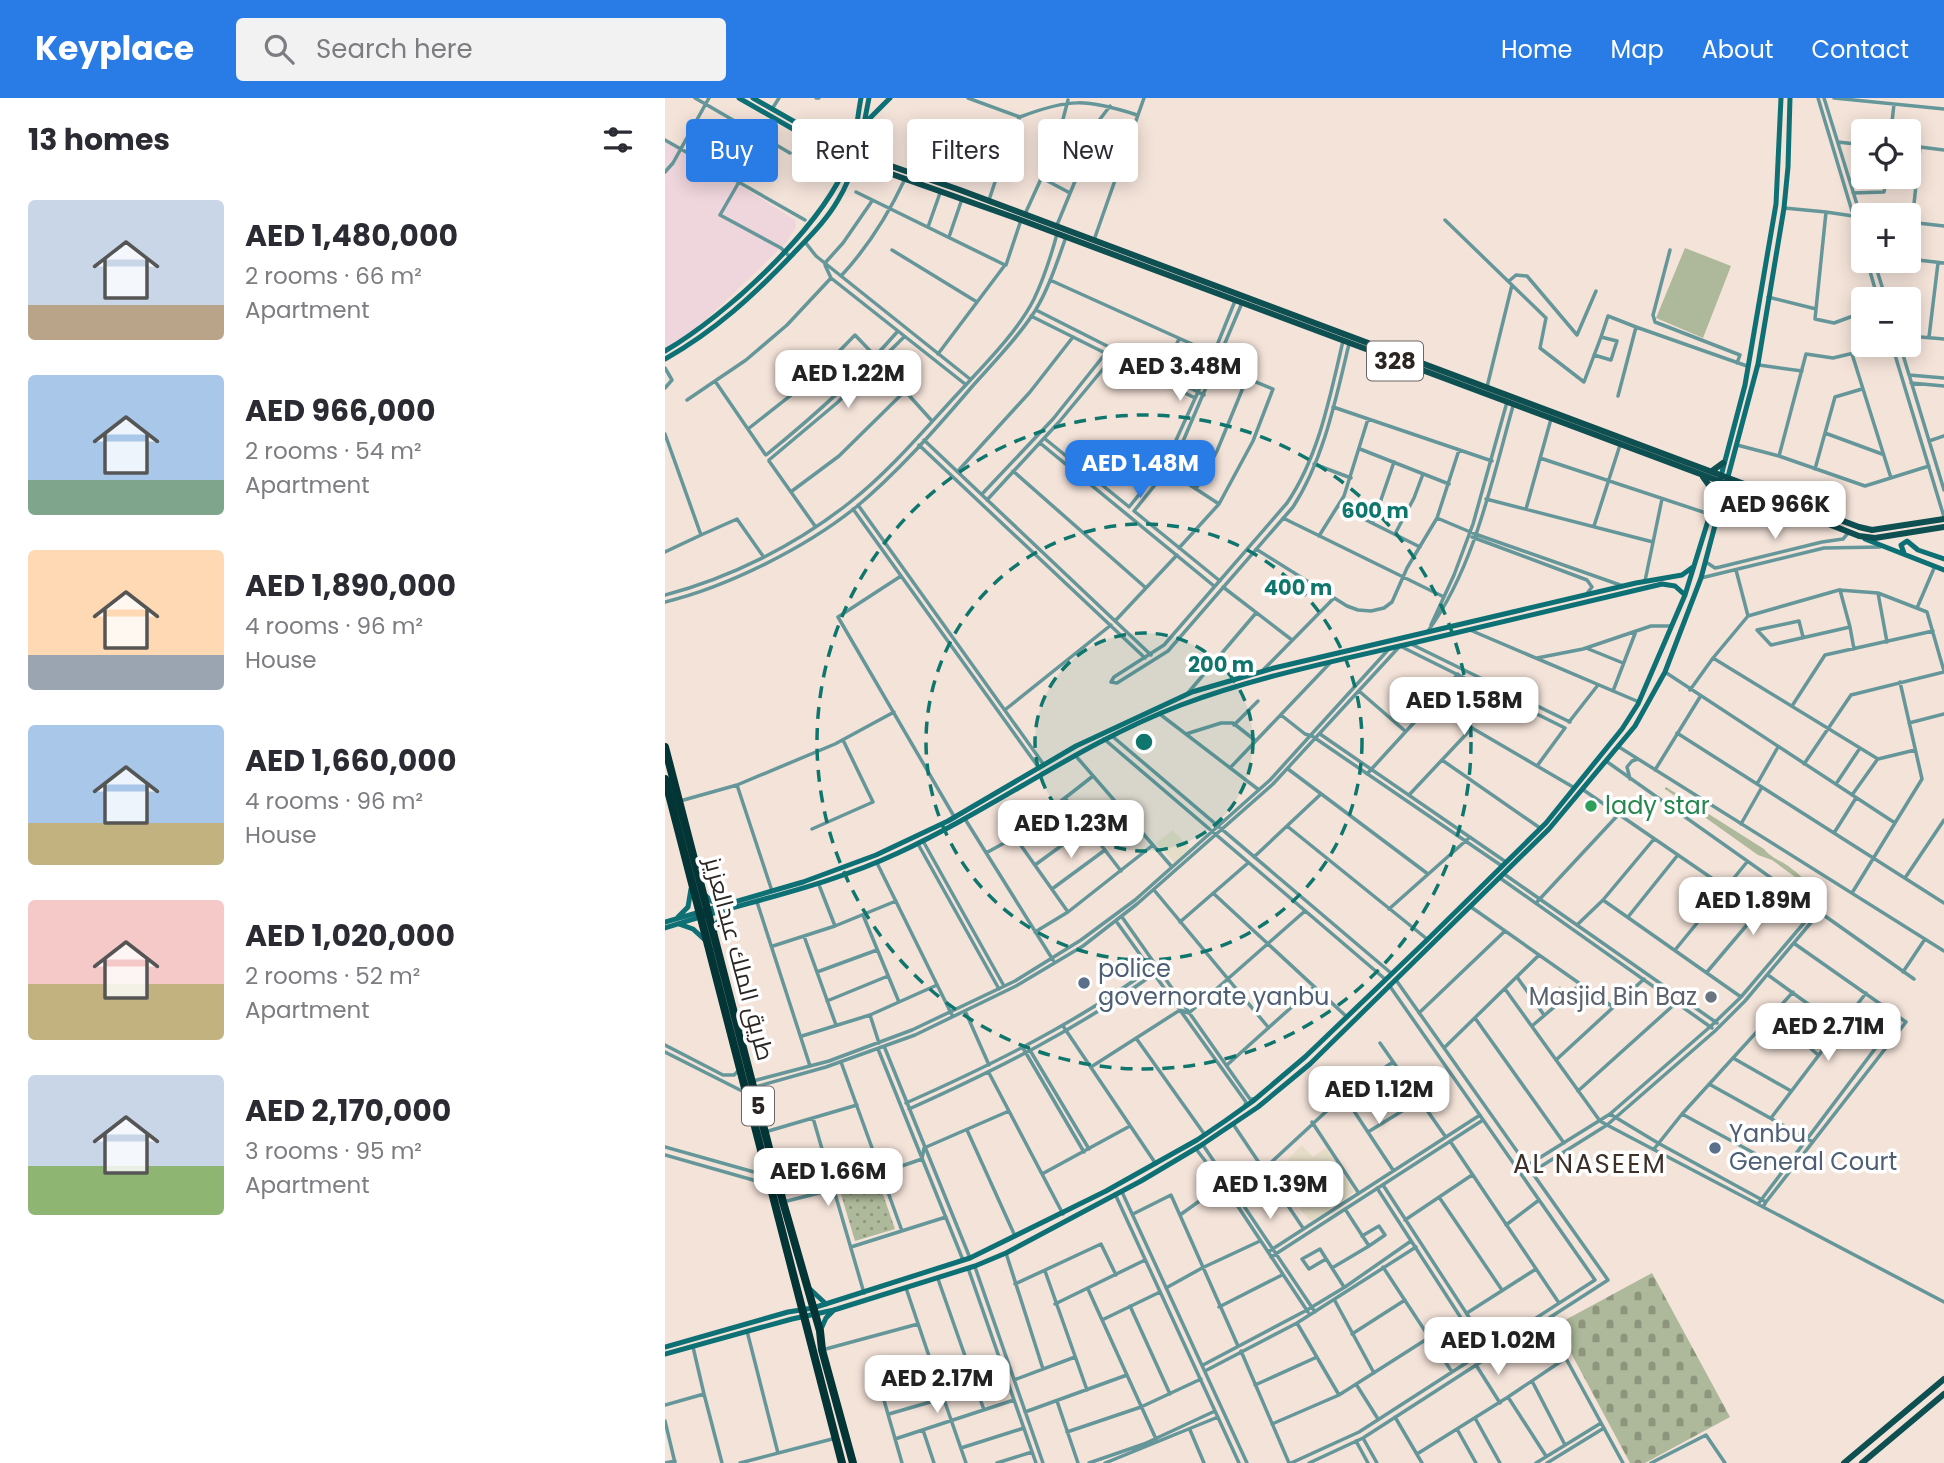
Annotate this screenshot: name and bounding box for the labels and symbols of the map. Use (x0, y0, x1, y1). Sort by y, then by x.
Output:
road number: 328 (1367, 342, 1423, 380)
pin: AED 3.48M (1100, 344, 1260, 403)
pin: AED 1.22M (768, 350, 928, 410)
pin: AED 1.48M (1060, 440, 1220, 500)
pin: AED 966K (1703, 482, 1847, 541)
text: 600 m (1341, 496, 1409, 525)
text: 400 m (1264, 573, 1332, 602)
text: 200 m (1188, 650, 1254, 679)
pin: AED 1.58M (1384, 678, 1544, 737)
centre of rings (1132, 730, 1156, 754)
place label: lady star (1605, 789, 1710, 822)
marker: lady star (1583, 798, 1599, 814)
pin: AED 1.23M (991, 800, 1151, 860)
street label: طريق الملك عبدالعزيز (696, 852, 782, 1064)
pin: AED 1.89M (1673, 878, 1833, 937)
place label: police governorate yanbu (1098, 952, 1329, 1013)
marker: police governorate yanbu (1076, 975, 1092, 991)
place label: Masjid Bin Baz (1529, 980, 1697, 1013)
marker: Masjid Bin Baz (1703, 989, 1719, 1005)
pin: AED 2.71M (1748, 1004, 1908, 1063)
pin: AED 1.12M (1299, 1066, 1459, 1126)
road number: 5 (742, 1086, 774, 1126)
place label: Yanbu General Court (1729, 1117, 1897, 1178)
marker: Yanbu General Court (1707, 1140, 1723, 1156)
district label: AL NASEEM (1513, 1146, 1667, 1182)
pin: AED 1.66M (748, 1148, 908, 1208)
pin: AED 1.39M (1190, 1162, 1350, 1221)
pin: AED 1.02M (1418, 1318, 1578, 1377)
pin: AED 2.17M (857, 1356, 1017, 1415)

